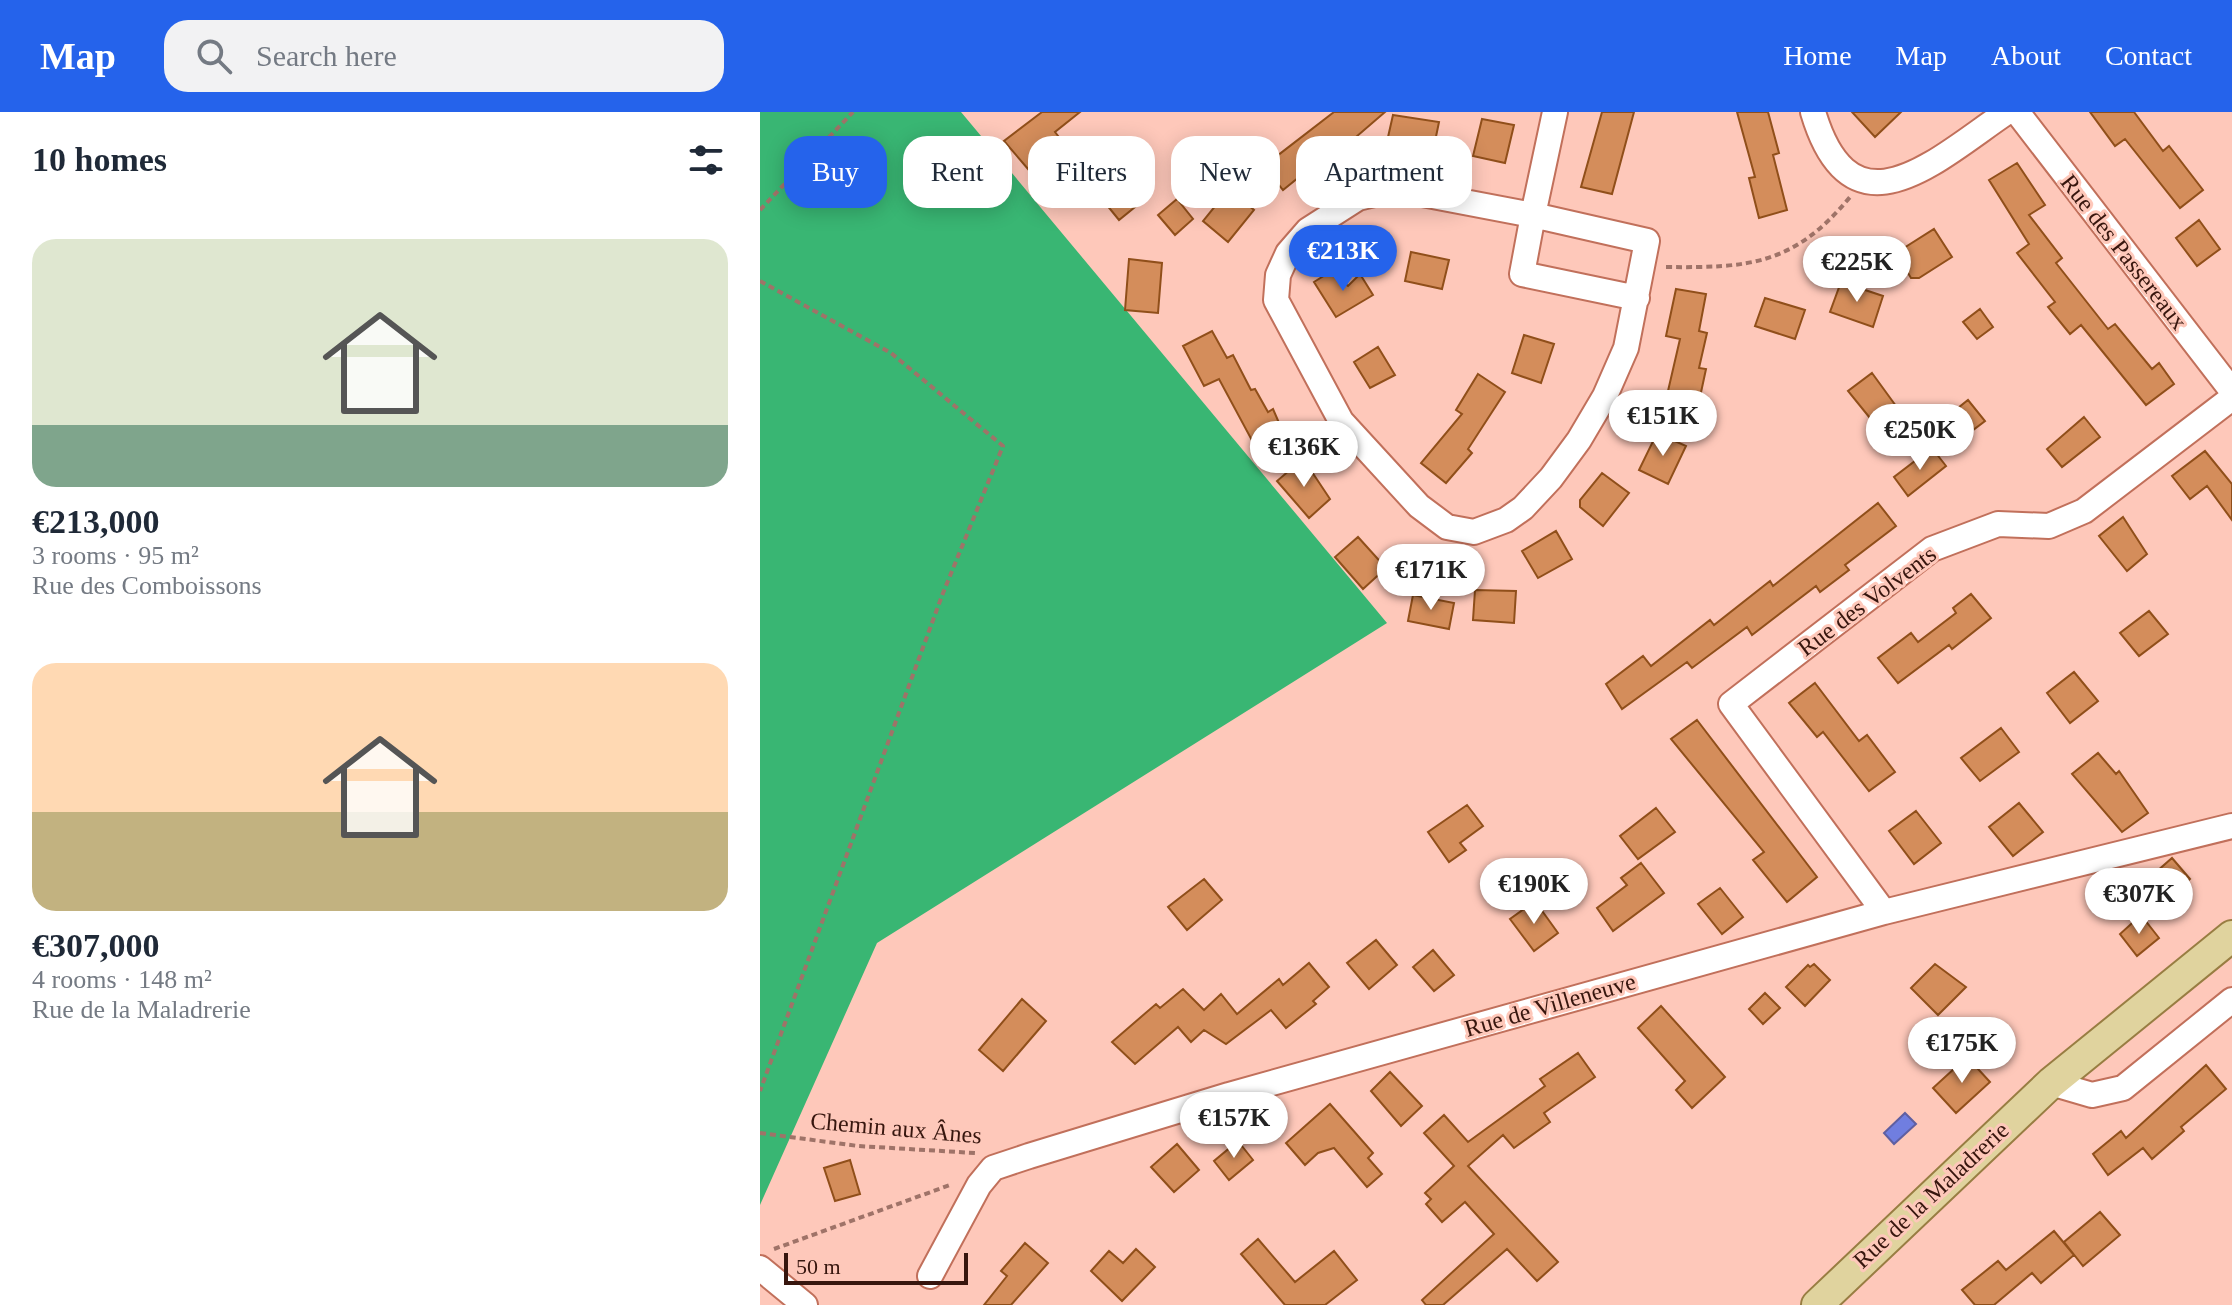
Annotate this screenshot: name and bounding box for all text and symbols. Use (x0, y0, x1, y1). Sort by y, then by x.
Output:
search box (164, 20, 724, 92)
icon: search (192, 34, 236, 78)
text: Map (40, 35, 116, 77)
text: Search here (256, 39, 397, 72)
text: Home (1783, 40, 1852, 71)
text: Map (1896, 40, 1947, 71)
text: About (1991, 40, 2061, 71)
text: Contact (2105, 40, 2192, 71)
chip: Buy (784, 136, 887, 208)
chip: Rent (903, 136, 1012, 208)
chip: Filters (1028, 136, 1155, 208)
chip: New (1171, 136, 1280, 208)
chip: Apartment (1296, 136, 1472, 208)
icon: filters (684, 138, 728, 182)
text: 10 homes (32, 141, 167, 178)
street label: Rue des Passereaux (2055, 169, 2193, 335)
pin: €213K (1287, 225, 1399, 293)
text: €213K (1307, 236, 1379, 265)
pin: €225K (1801, 236, 1913, 304)
text: €225K (1821, 247, 1893, 276)
icon: home (308, 291, 452, 435)
pin: €151K (1607, 390, 1719, 458)
text: €151K (1627, 401, 1699, 430)
pin: €250K (1864, 404, 1976, 472)
text: €250K (1884, 415, 1956, 444)
pin: €136K (1248, 421, 1360, 489)
text: €136K (1268, 432, 1340, 461)
text: €213,000 (32, 503, 160, 540)
text: 3 rooms · 95 m² (32, 541, 199, 570)
street label: Rue des Volvents (1793, 541, 1941, 661)
pin: €171K (1375, 544, 1487, 612)
text: €171K (1395, 555, 1467, 584)
text: Rue des Comboissons (32, 571, 262, 600)
icon: home (308, 715, 452, 859)
pin: €190K (1478, 858, 1590, 926)
pin: €307K (2083, 868, 2195, 936)
text: €190K (1498, 869, 1570, 898)
text: €307K (2103, 879, 2175, 908)
text: €307,000 (32, 927, 160, 964)
text: 4 rooms · 148 m² (32, 965, 212, 994)
street label: Rue de Villeneuve (1461, 968, 1639, 1042)
text: Rue de la Maladrerie (32, 995, 251, 1024)
pin: €175K (1906, 1017, 2018, 1085)
text: €175K (1926, 1028, 1998, 1057)
pin: €157K (1178, 1092, 1290, 1160)
text: €157K (1198, 1103, 1270, 1132)
street label: Chemin aux Ânes (809, 1108, 983, 1148)
street label: Rue de la Maladrerie (1848, 1117, 2014, 1273)
scale bar (784, 1249, 968, 1285)
text: 50 m (796, 1254, 841, 1279)

